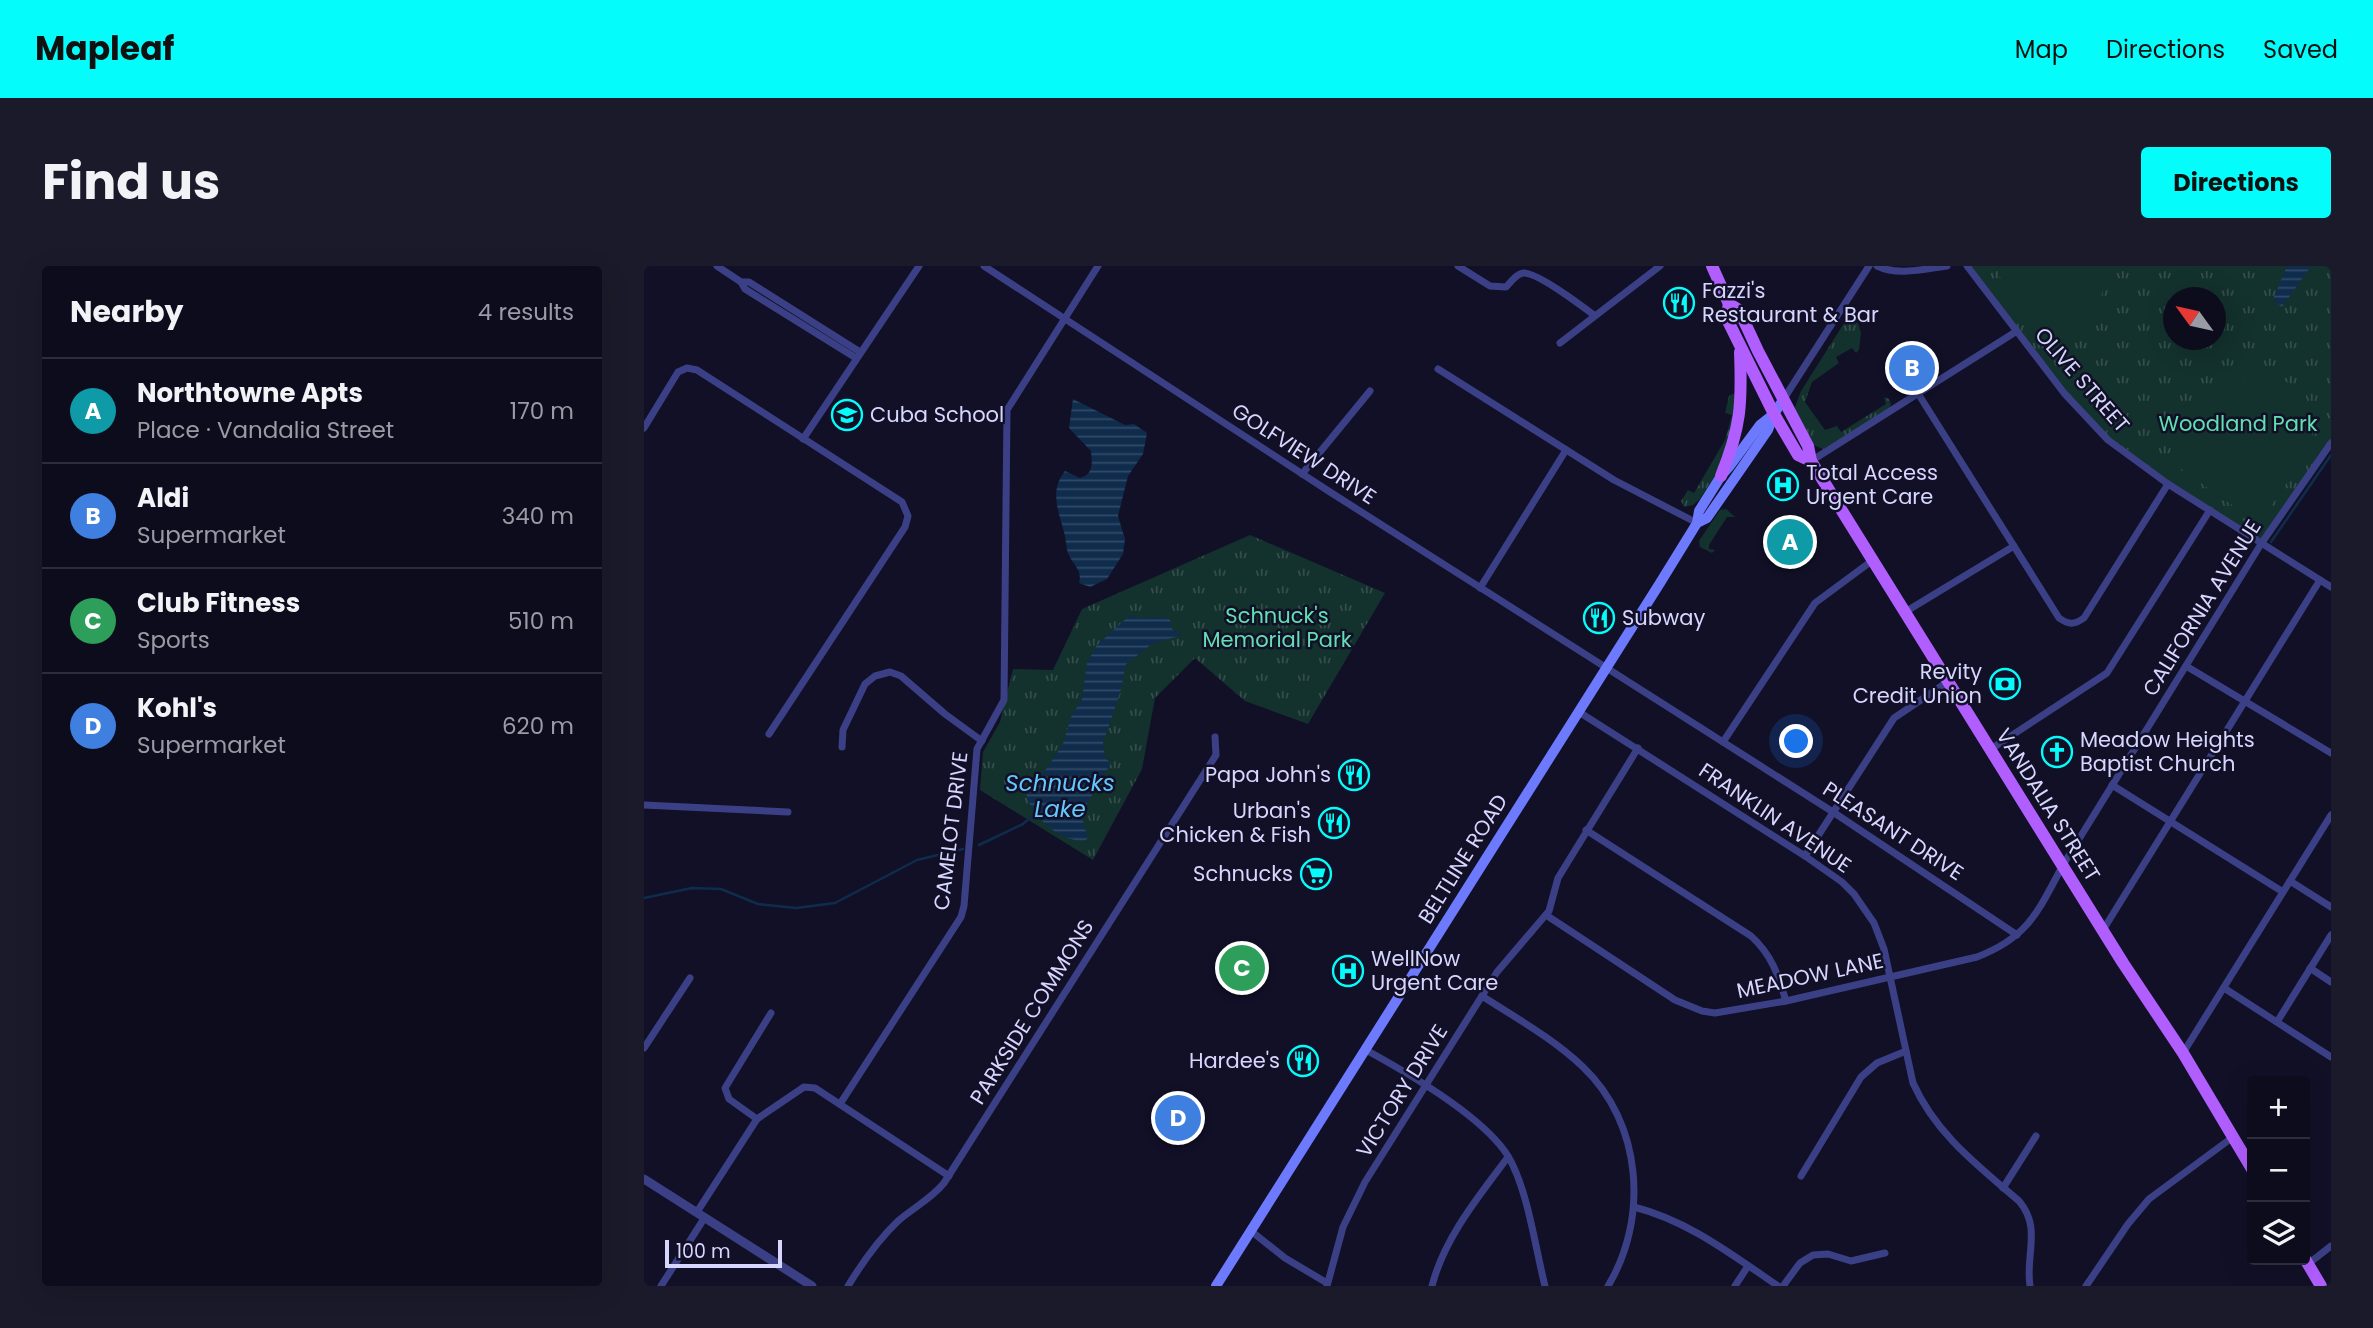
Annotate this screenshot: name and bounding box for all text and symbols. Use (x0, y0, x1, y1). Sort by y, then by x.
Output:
text: Mapleaf (35, 25, 174, 72)
text: Map (2015, 33, 2068, 66)
text: Directions (2106, 33, 2225, 66)
text: Saved (2263, 33, 2338, 66)
button: Directions (2141, 147, 2331, 218)
text: Find us (42, 148, 220, 216)
place label: Fazzi's Restaurant & Bar (1702, 276, 1879, 329)
restaurant icon: Fazzi's Restaurant & Bar (1662, 286, 1696, 320)
north arrow (2163, 287, 2226, 350)
text: Nearby (70, 290, 184, 333)
text: 4 results (478, 296, 574, 328)
street label: OLIVE STREET (2029, 321, 2136, 439)
pin: B (1889, 342, 1935, 394)
text: Northtowne Apts (137, 375, 363, 411)
text: A (85, 395, 101, 427)
text: 170 m (510, 395, 574, 427)
street label: GOLFVIEW DRIVE (1227, 396, 1382, 511)
school or university icon: Cuba School (830, 398, 864, 432)
place label: Cuba School (870, 400, 1004, 429)
park label: Woodland Park (2158, 409, 2318, 438)
text: Place · Vandalia Street (137, 414, 394, 446)
place label: Total Access Urgent Care (1806, 458, 1938, 511)
hospital icon: Total Access Urgent Care (1766, 468, 1800, 502)
text: Aldi (137, 480, 189, 516)
text: B (85, 500, 101, 532)
text: 340 m (502, 500, 574, 532)
street label: CALIFORNIA AVENUE (2135, 514, 2268, 701)
pin: A (1767, 516, 1813, 568)
text: Supermarket (137, 519, 286, 551)
text: Club Fitness (137, 585, 300, 621)
park label: Schnuck's Memorial Park (1202, 601, 1352, 654)
restaurant icon: Subway (1582, 601, 1616, 635)
place label: Subway (1622, 603, 1705, 632)
text: C (84, 605, 102, 637)
text: 510 m (508, 605, 574, 637)
text: Sports (137, 624, 210, 656)
place label: Revity Credit Union (1853, 657, 1982, 710)
bank icon: Revity Credit Union (1988, 667, 2022, 701)
text: Kohl's (137, 690, 217, 726)
text: D (85, 710, 101, 742)
text: 620 m (502, 710, 574, 742)
street label: VANDALIA STREET (1990, 723, 2107, 887)
your location (1779, 724, 1813, 758)
place label: Meadow Heights Baptist Church (2080, 725, 2255, 778)
text: Supermarket (137, 729, 286, 761)
church icon: Meadow Heights Baptist Church (2040, 735, 2074, 769)
street label: CAMELOT DRIVE (926, 750, 975, 912)
street label: FRANKLIN AVENUE (1693, 756, 1857, 879)
restaurant icon: Papa John's (1337, 758, 1371, 792)
place label: Papa John's (1205, 760, 1331, 789)
water label: Schnucks Lake (1005, 767, 1115, 825)
street label: PLEASANT DRIVE (1817, 774, 1969, 887)
street label: BELTLINE ROAD (1411, 788, 1514, 929)
place label: Urban's Chicken & Fish (1159, 796, 1311, 849)
restaurant icon: Urban's Chicken & Fish (1317, 806, 1351, 840)
supermarket icon: Schnucks (1299, 857, 1333, 891)
place label: Schnucks (1193, 859, 1293, 888)
street label: PARKSIDE COMMONS (963, 914, 1100, 1110)
pin: C (1219, 942, 1265, 994)
place label: WellNow Urgent Care (1371, 944, 1498, 997)
street label: MEADOW LANE (1734, 946, 1886, 1005)
hospital icon: WellNow Urgent Care (1331, 954, 1365, 988)
street label: VICTORY DRIVE (1349, 1019, 1454, 1163)
restaurant icon: Hardee's (1286, 1044, 1320, 1078)
place label: Hardee's (1189, 1046, 1280, 1075)
map controls (2247, 1076, 2310, 1265)
button: + (2247, 1076, 2310, 1139)
pin: D (1155, 1092, 1201, 1144)
button: − (2247, 1139, 2310, 1202)
button: layers (2247, 1202, 2310, 1265)
scale bar (665, 1237, 782, 1269)
text: 100 m (676, 1238, 731, 1265)

